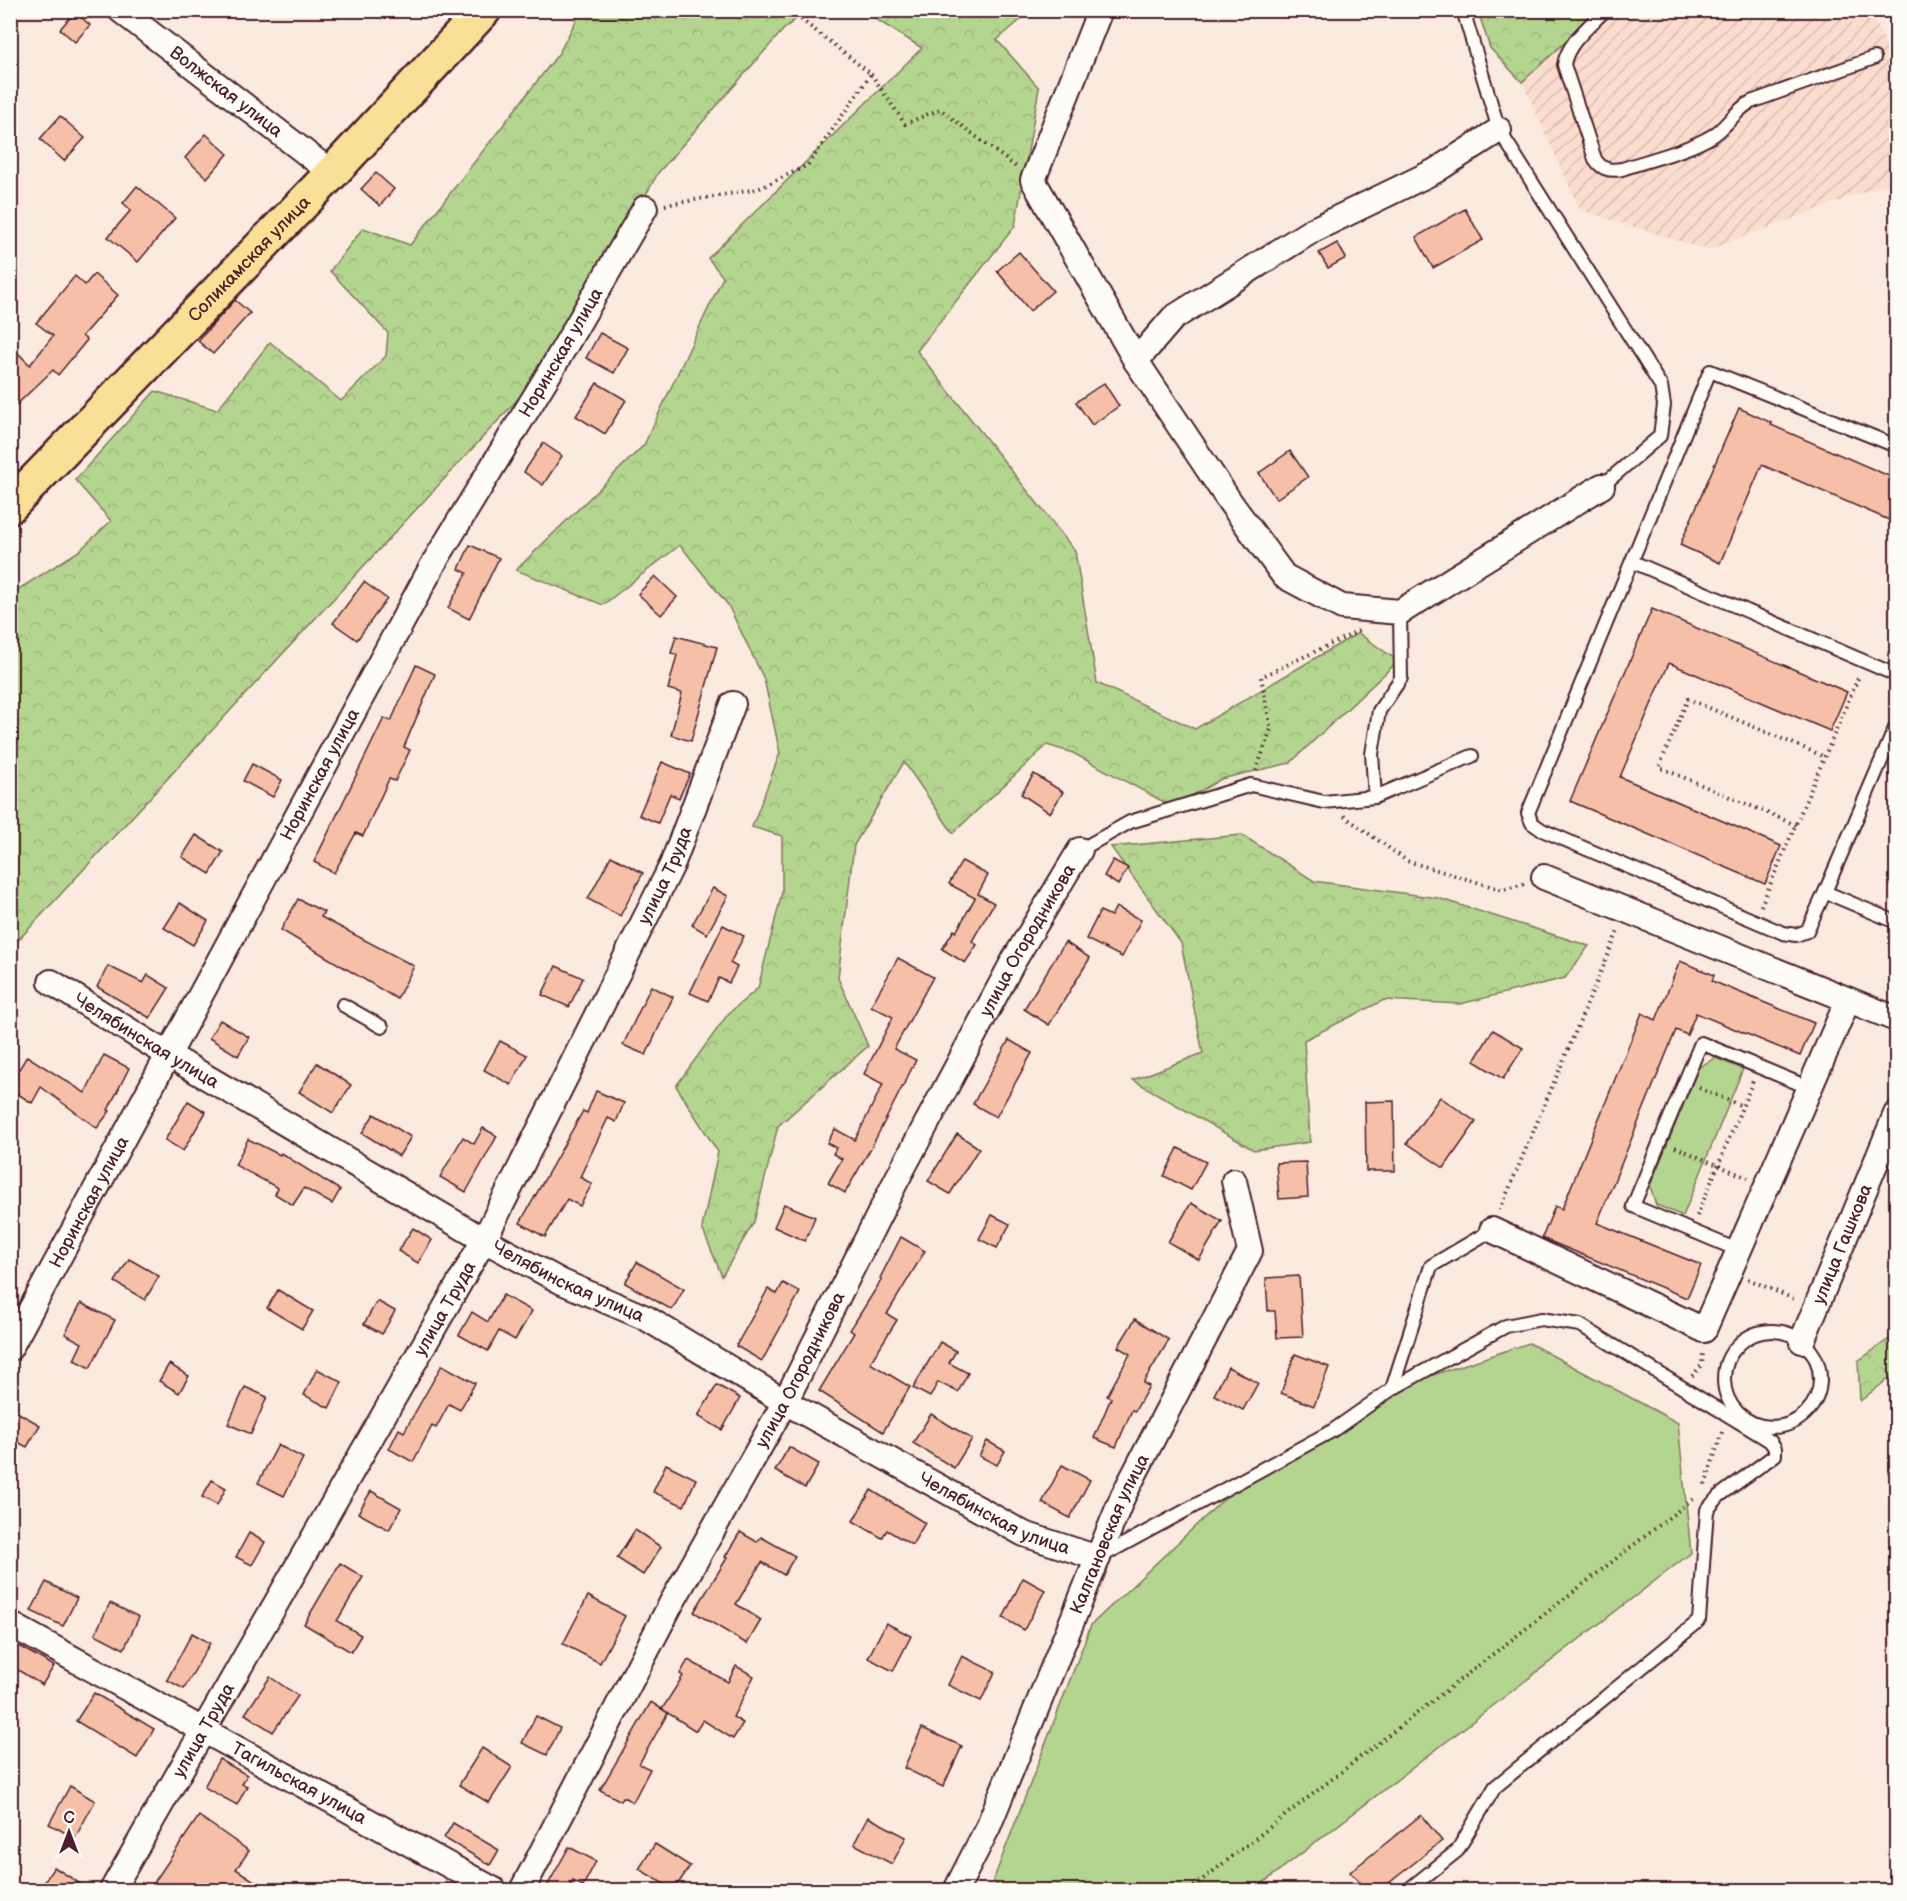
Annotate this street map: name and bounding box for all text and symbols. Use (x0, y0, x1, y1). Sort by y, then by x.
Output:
street label: Волжская улица (166, 42, 287, 142)
street label: Соликамская улица (184, 191, 315, 326)
street label: Норинская улица (515, 284, 607, 421)
street label: Норинская улица (276, 704, 364, 844)
street label: улица Труда (633, 823, 696, 928)
street label: улица Огородникова (975, 860, 1080, 1020)
street label: Челябинская улица (70, 988, 223, 1093)
street label: Норинская улица (45, 1132, 133, 1271)
street label: улица Гашкова (1808, 1181, 1876, 1307)
street label: Челябинская улица (489, 1236, 648, 1327)
street label: улица Труда (410, 1257, 480, 1359)
street label: улица Огородникова (751, 1288, 849, 1451)
street label: Калгановская улица (1066, 1450, 1154, 1617)
street label: Челябинская улица (915, 1468, 1073, 1559)
street label: улица Труда (168, 1679, 239, 1781)
street label: Тагильская улица (228, 1737, 371, 1829)
north arrow (39, 1802, 99, 1862)
text: С (63, 1809, 75, 1828)

